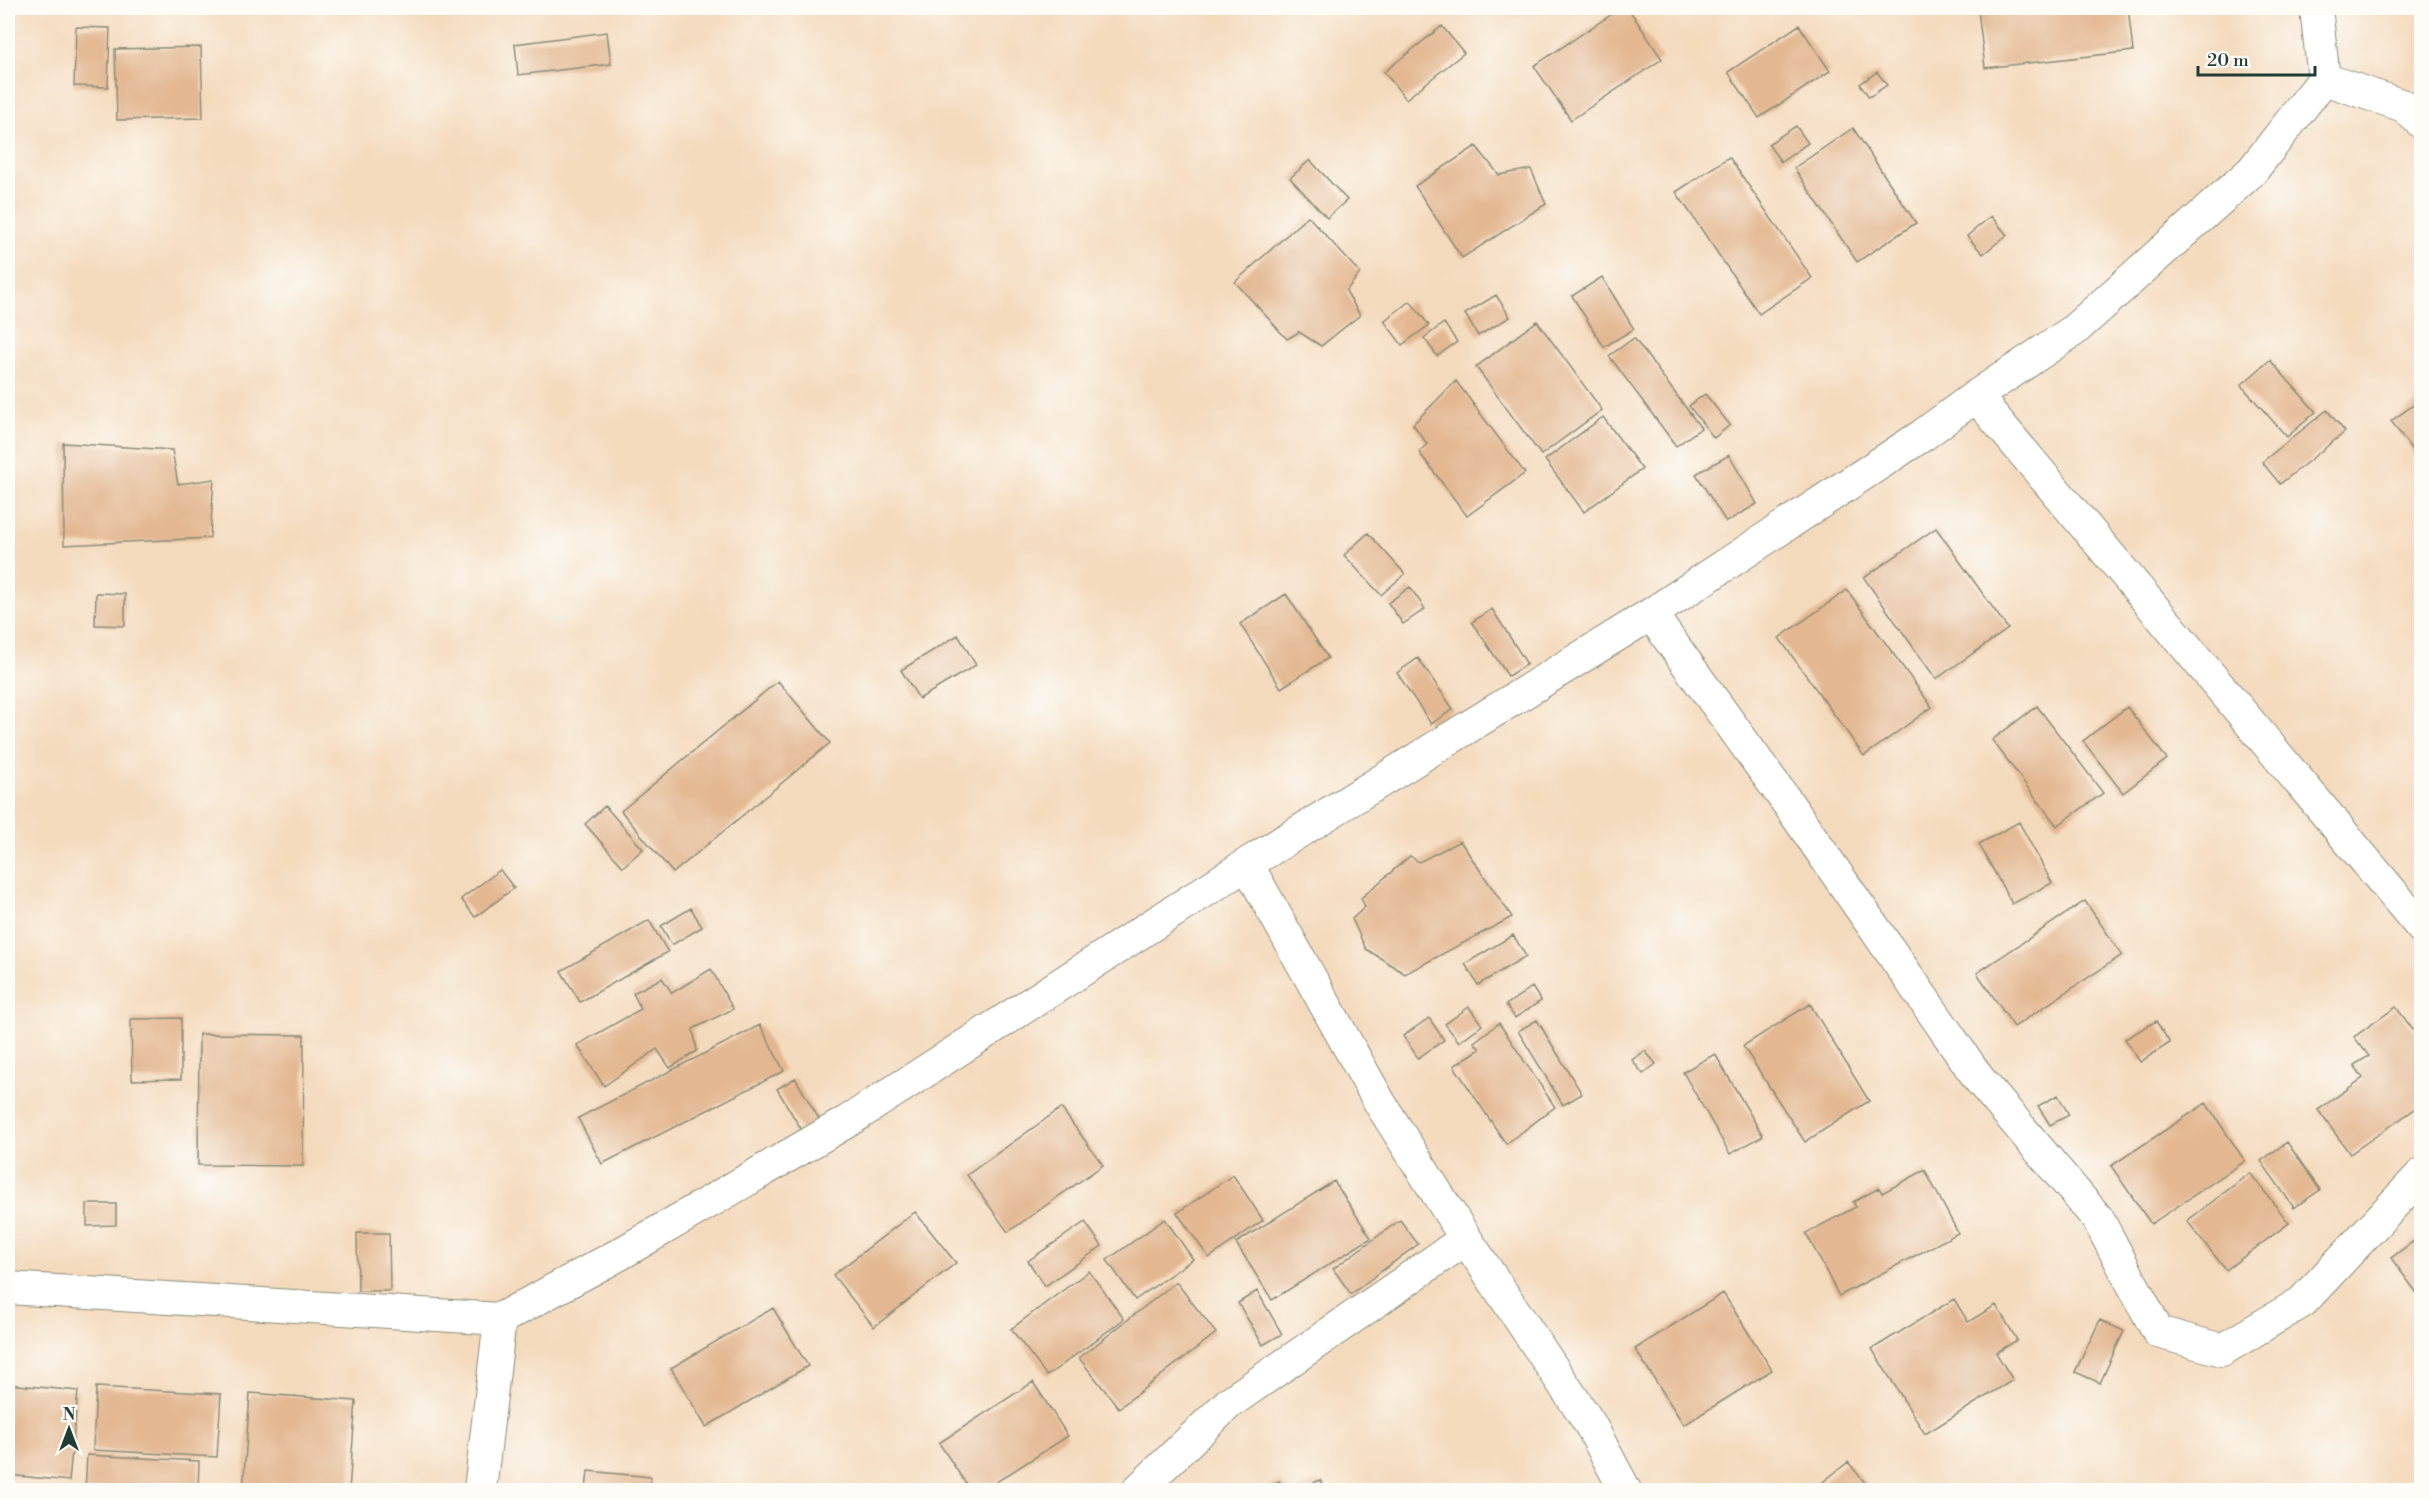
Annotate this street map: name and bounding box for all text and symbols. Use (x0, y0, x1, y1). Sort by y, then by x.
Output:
scale bar (2198, 39, 2315, 77)
text: 20 m (2207, 49, 2249, 72)
north arrow (39, 1399, 99, 1459)
text: N (63, 1405, 76, 1425)

